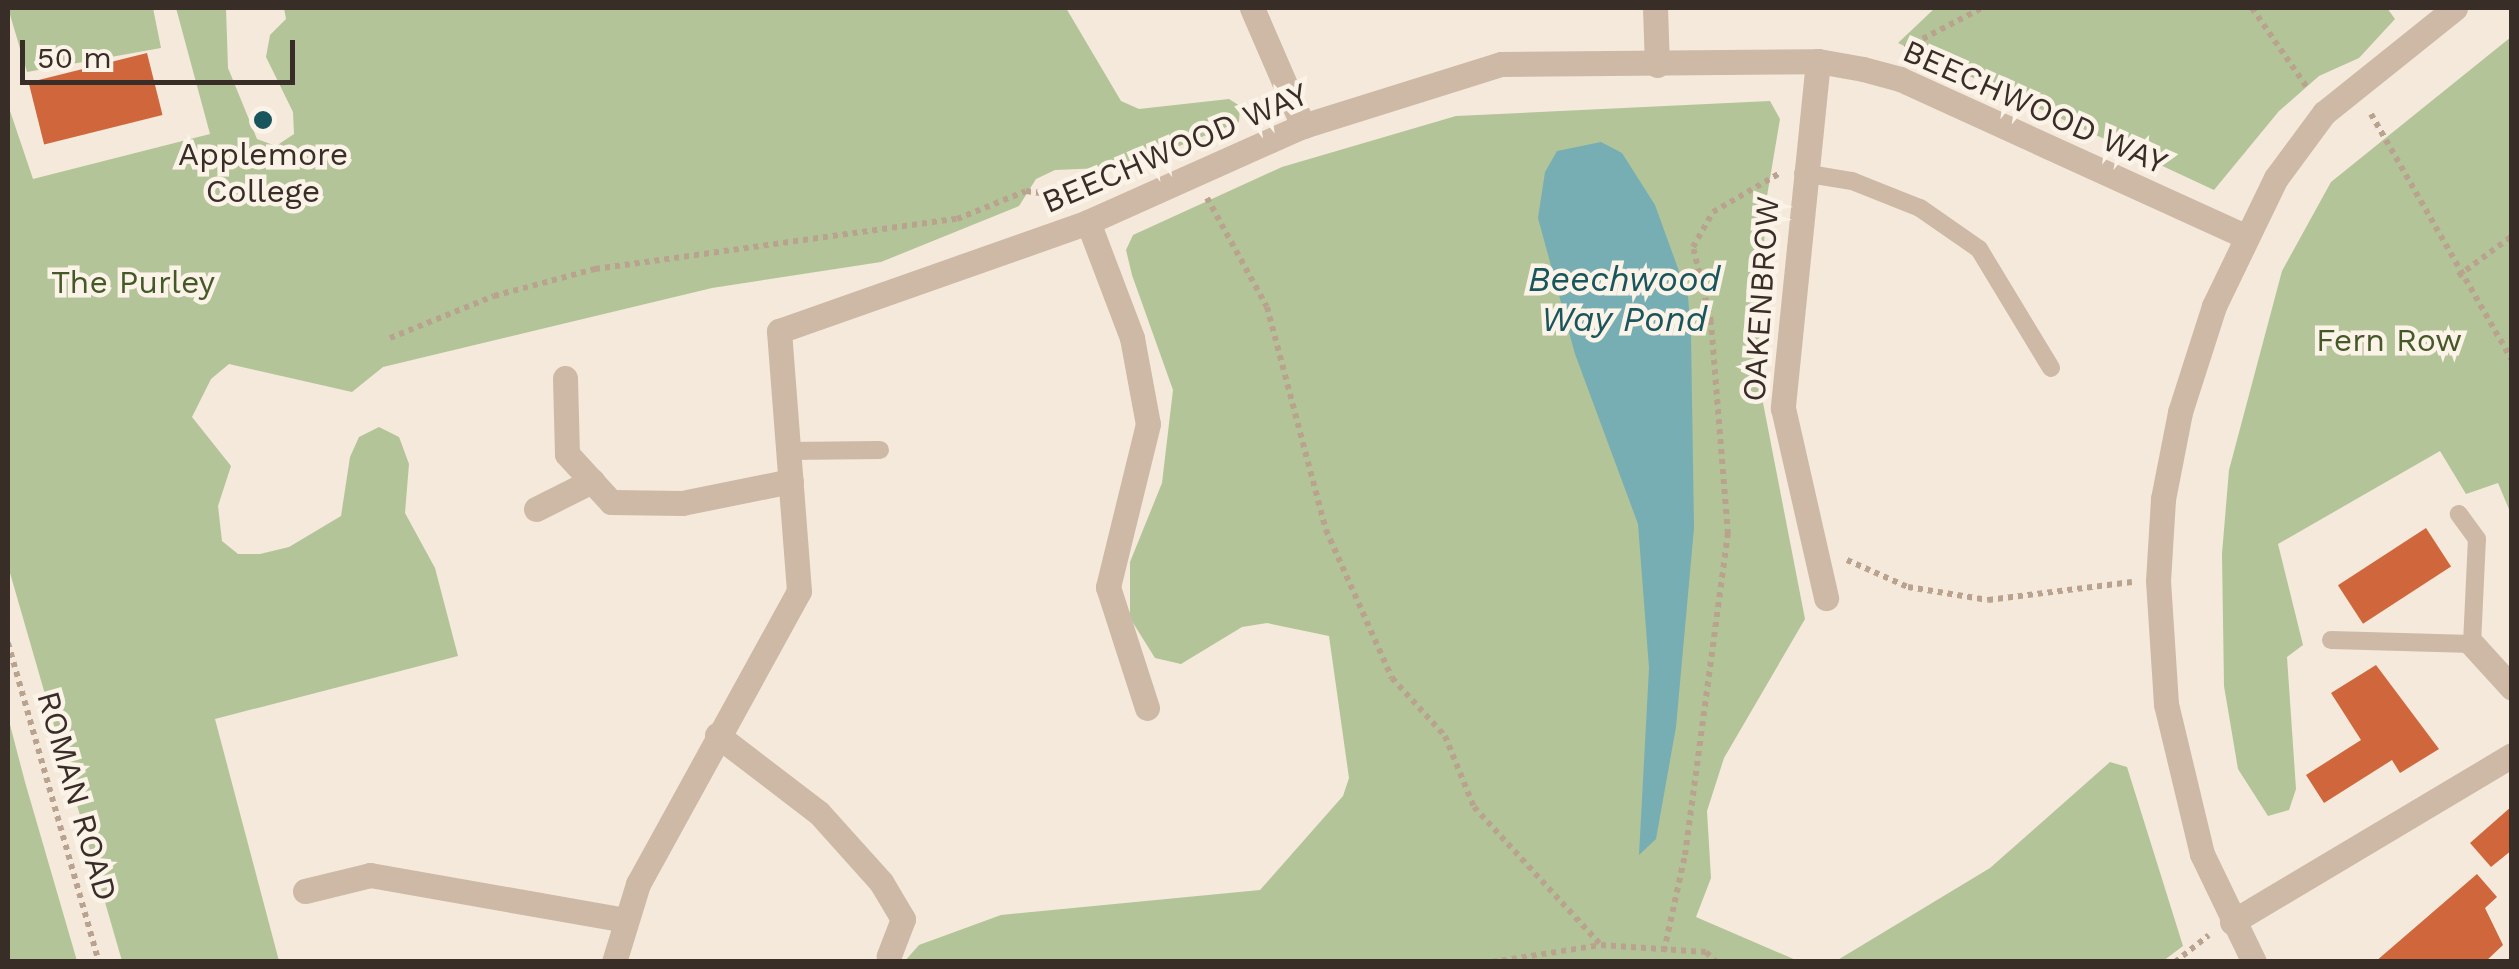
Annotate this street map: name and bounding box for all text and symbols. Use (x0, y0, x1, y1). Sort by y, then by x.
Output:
scale bar (25, 20, 300, 82)
street label: BEECHWOOD WAY (1897, 31, 2173, 183)
text: 50 m (37, 40, 112, 75)
street label: BEECHWOOD WAY (1036, 74, 1314, 222)
marker: Applemore College (252, 109, 274, 131)
place label: Applemore College (178, 136, 348, 211)
street label: OAKENBROW (1735, 195, 1787, 403)
water label: Beechwood Way Pond (1528, 258, 1720, 340)
park label: The Purley (51, 263, 215, 301)
park label: Fern Row (2316, 321, 2462, 359)
street label: ROMAN ROAD (29, 687, 125, 905)

